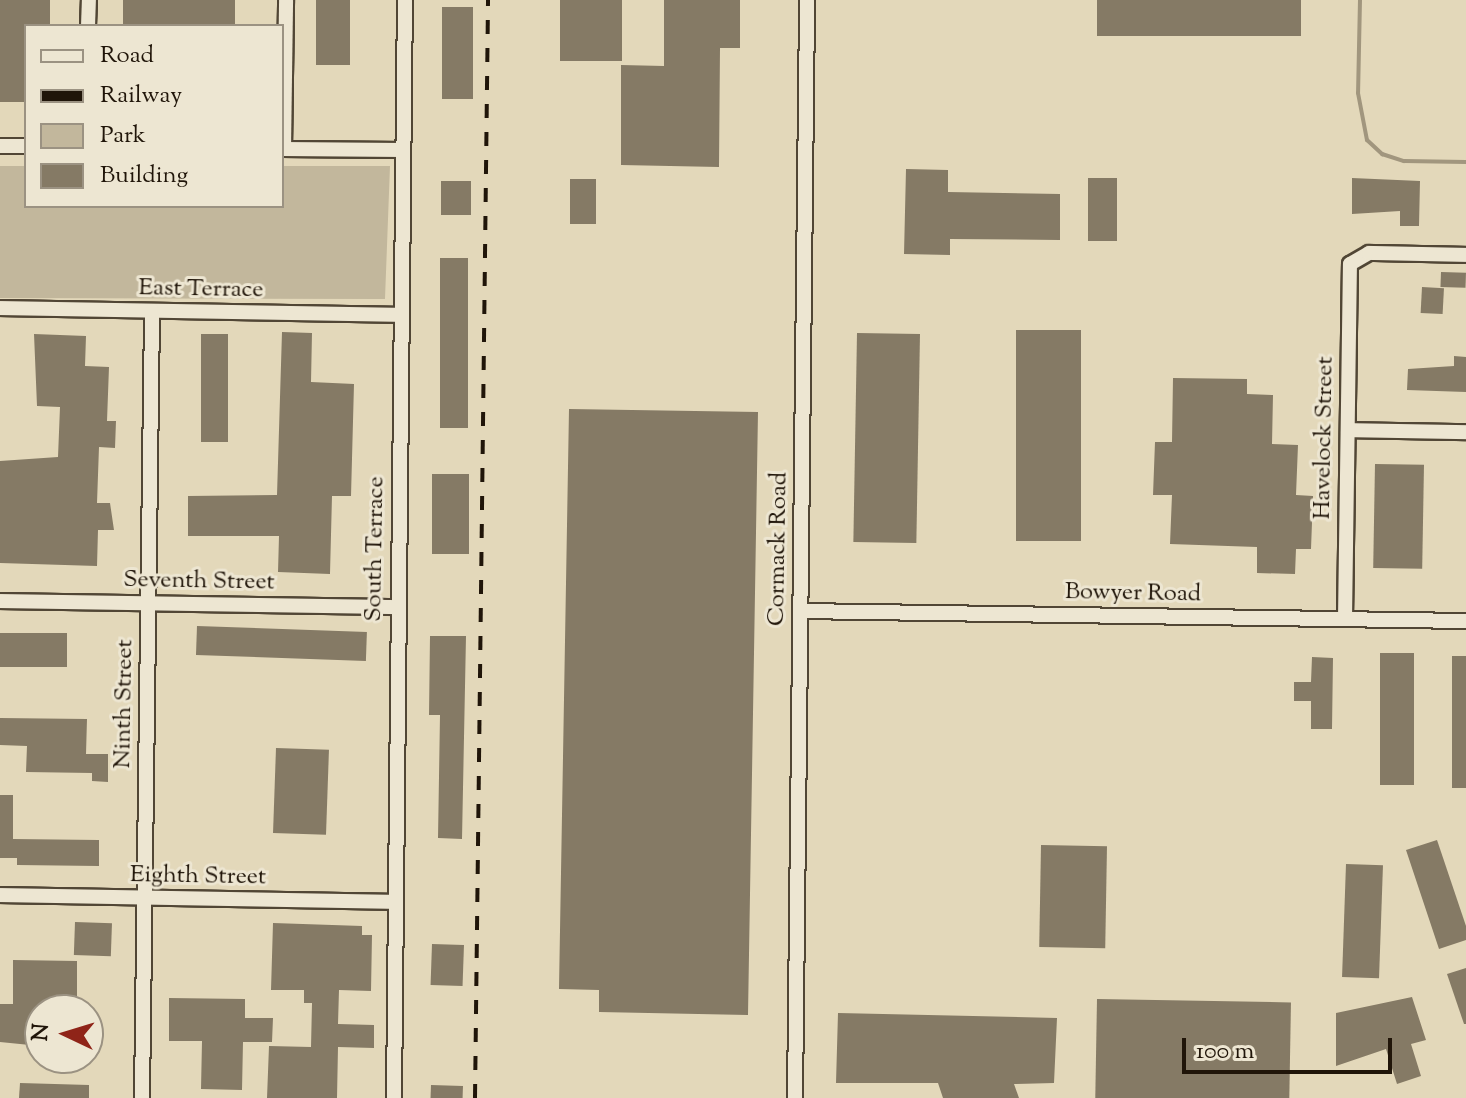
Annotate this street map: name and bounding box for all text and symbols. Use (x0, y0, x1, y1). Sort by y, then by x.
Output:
legend (24, 24, 284, 208)
text: Road (100, 39, 154, 73)
text: Railway (100, 79, 182, 113)
text: Park (100, 119, 146, 153)
text: Building (100, 159, 188, 193)
street label: East Terrace (138, 275, 264, 305)
street label: Havelock Street (1309, 356, 1341, 520)
street label: Cormack Road (763, 472, 795, 626)
street label: South Terrace (360, 476, 392, 622)
street label: Seventh Street (123, 566, 275, 598)
street label: Bowyer Road (1065, 578, 1201, 610)
street label: Ninth Street (109, 639, 141, 769)
street label: Eighth Street (130, 861, 266, 893)
north arrow (24, 994, 104, 1074)
scale bar (1186, 1022, 1396, 1072)
text: N (25, 1023, 59, 1042)
text: 100 m (1196, 1035, 1254, 1069)

